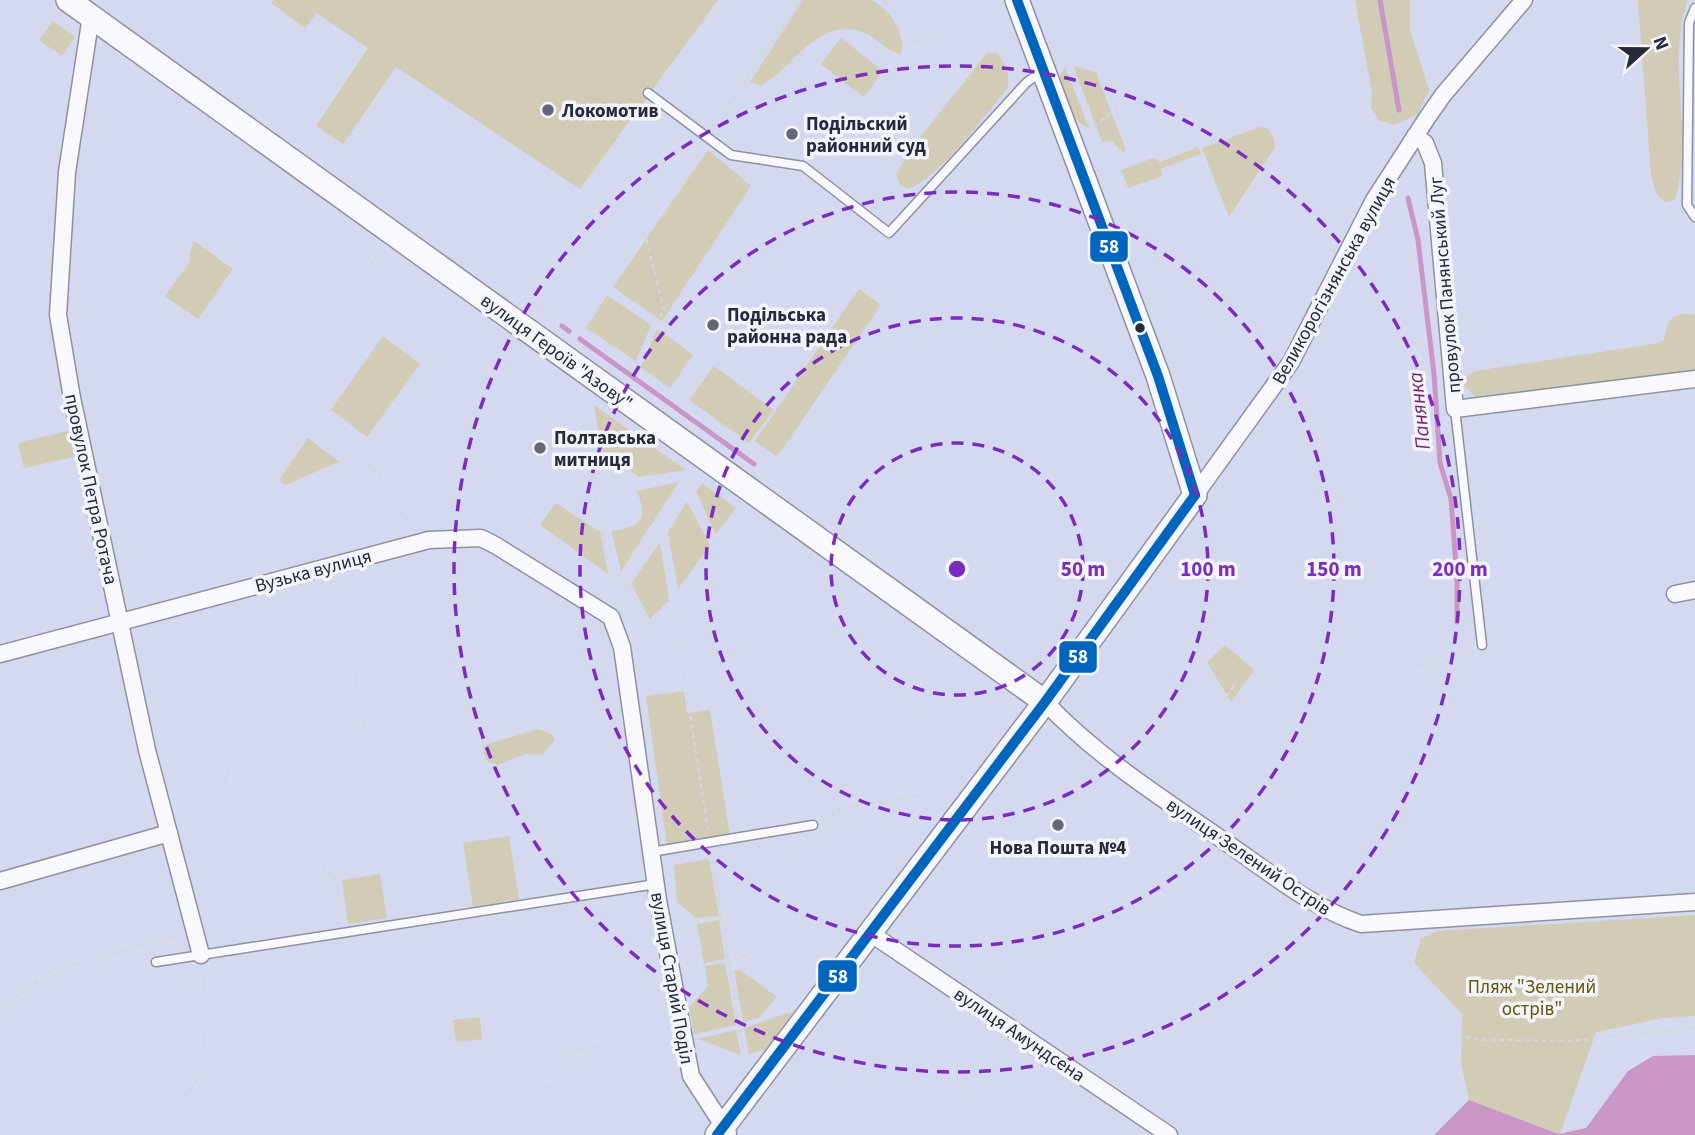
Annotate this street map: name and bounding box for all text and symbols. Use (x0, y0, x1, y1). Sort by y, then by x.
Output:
north arrow (1611, 14, 1681, 84)
text: N (1646, 33, 1675, 54)
place label: Локомотив (561, 98, 659, 125)
marker: Локомотив (540, 102, 556, 118)
place label: Подільский районний суд (806, 111, 926, 160)
marker: Подільский районний суд (784, 126, 800, 142)
street label: Великорогізнянська вулиця (1266, 172, 1403, 390)
street label: провулок Панянський Луг (1423, 175, 1468, 394)
line badge: 58 (1089, 230, 1129, 263)
text: 58 (1099, 234, 1119, 261)
street label: вулиця Героїв "Азову" (474, 288, 638, 417)
place label: Подільська районна рада (727, 302, 847, 351)
marker: Подільська районна рада (705, 317, 721, 333)
unlabelled marker (1133, 321, 1147, 335)
water label: Панянка (1400, 371, 1438, 451)
street label: провулок Петра Ротача (57, 391, 124, 587)
place label: Полтавська митниця (554, 425, 656, 474)
marker: Полтавська митниця (532, 440, 548, 456)
street label: Вузька вулиця (252, 543, 375, 600)
text: 50 m (1061, 554, 1105, 584)
text: 100 m (1180, 554, 1236, 584)
text: 150 m (1306, 554, 1362, 584)
text: 200 m (1432, 554, 1488, 584)
centre of rings (945, 557, 969, 581)
line badge: 58 (1058, 640, 1098, 674)
text: 58 (1068, 644, 1088, 671)
street label: вулиця Зелений Острів (1160, 792, 1336, 923)
marker: Нова Пошта №4 (1050, 817, 1066, 833)
place label: Нова Пошта №4 (990, 835, 1126, 862)
street label: вулиця Старий Поділ (643, 890, 700, 1067)
line badge: 58 (817, 959, 858, 993)
text: 58 (828, 964, 848, 991)
park label: Пляж "Зелений острів" (1468, 974, 1596, 1023)
street label: вулиця Амундсена (948, 981, 1090, 1089)

